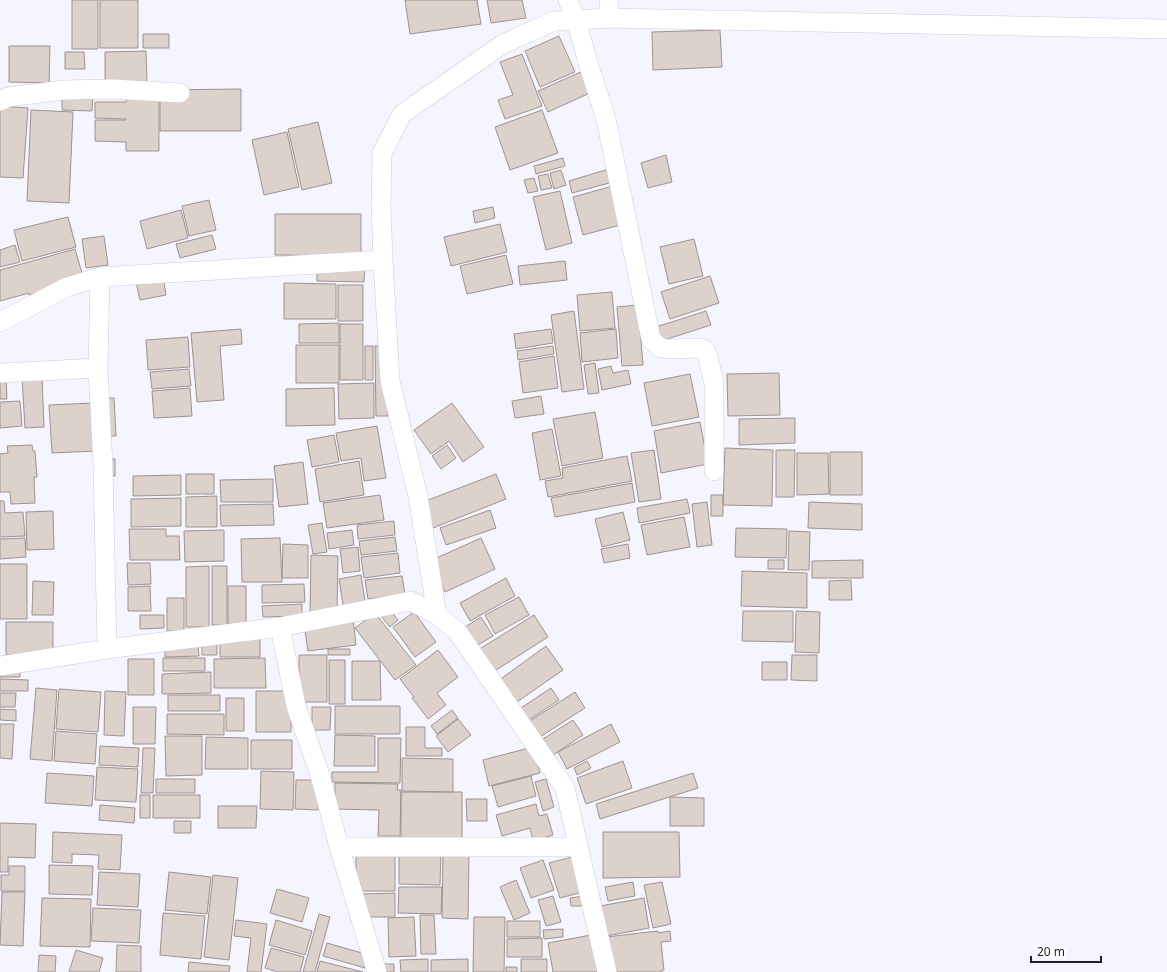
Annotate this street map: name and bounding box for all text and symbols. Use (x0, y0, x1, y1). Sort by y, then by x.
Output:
scale bar (1031, 938, 1101, 964)
text: 20 m (1037, 943, 1065, 960)

